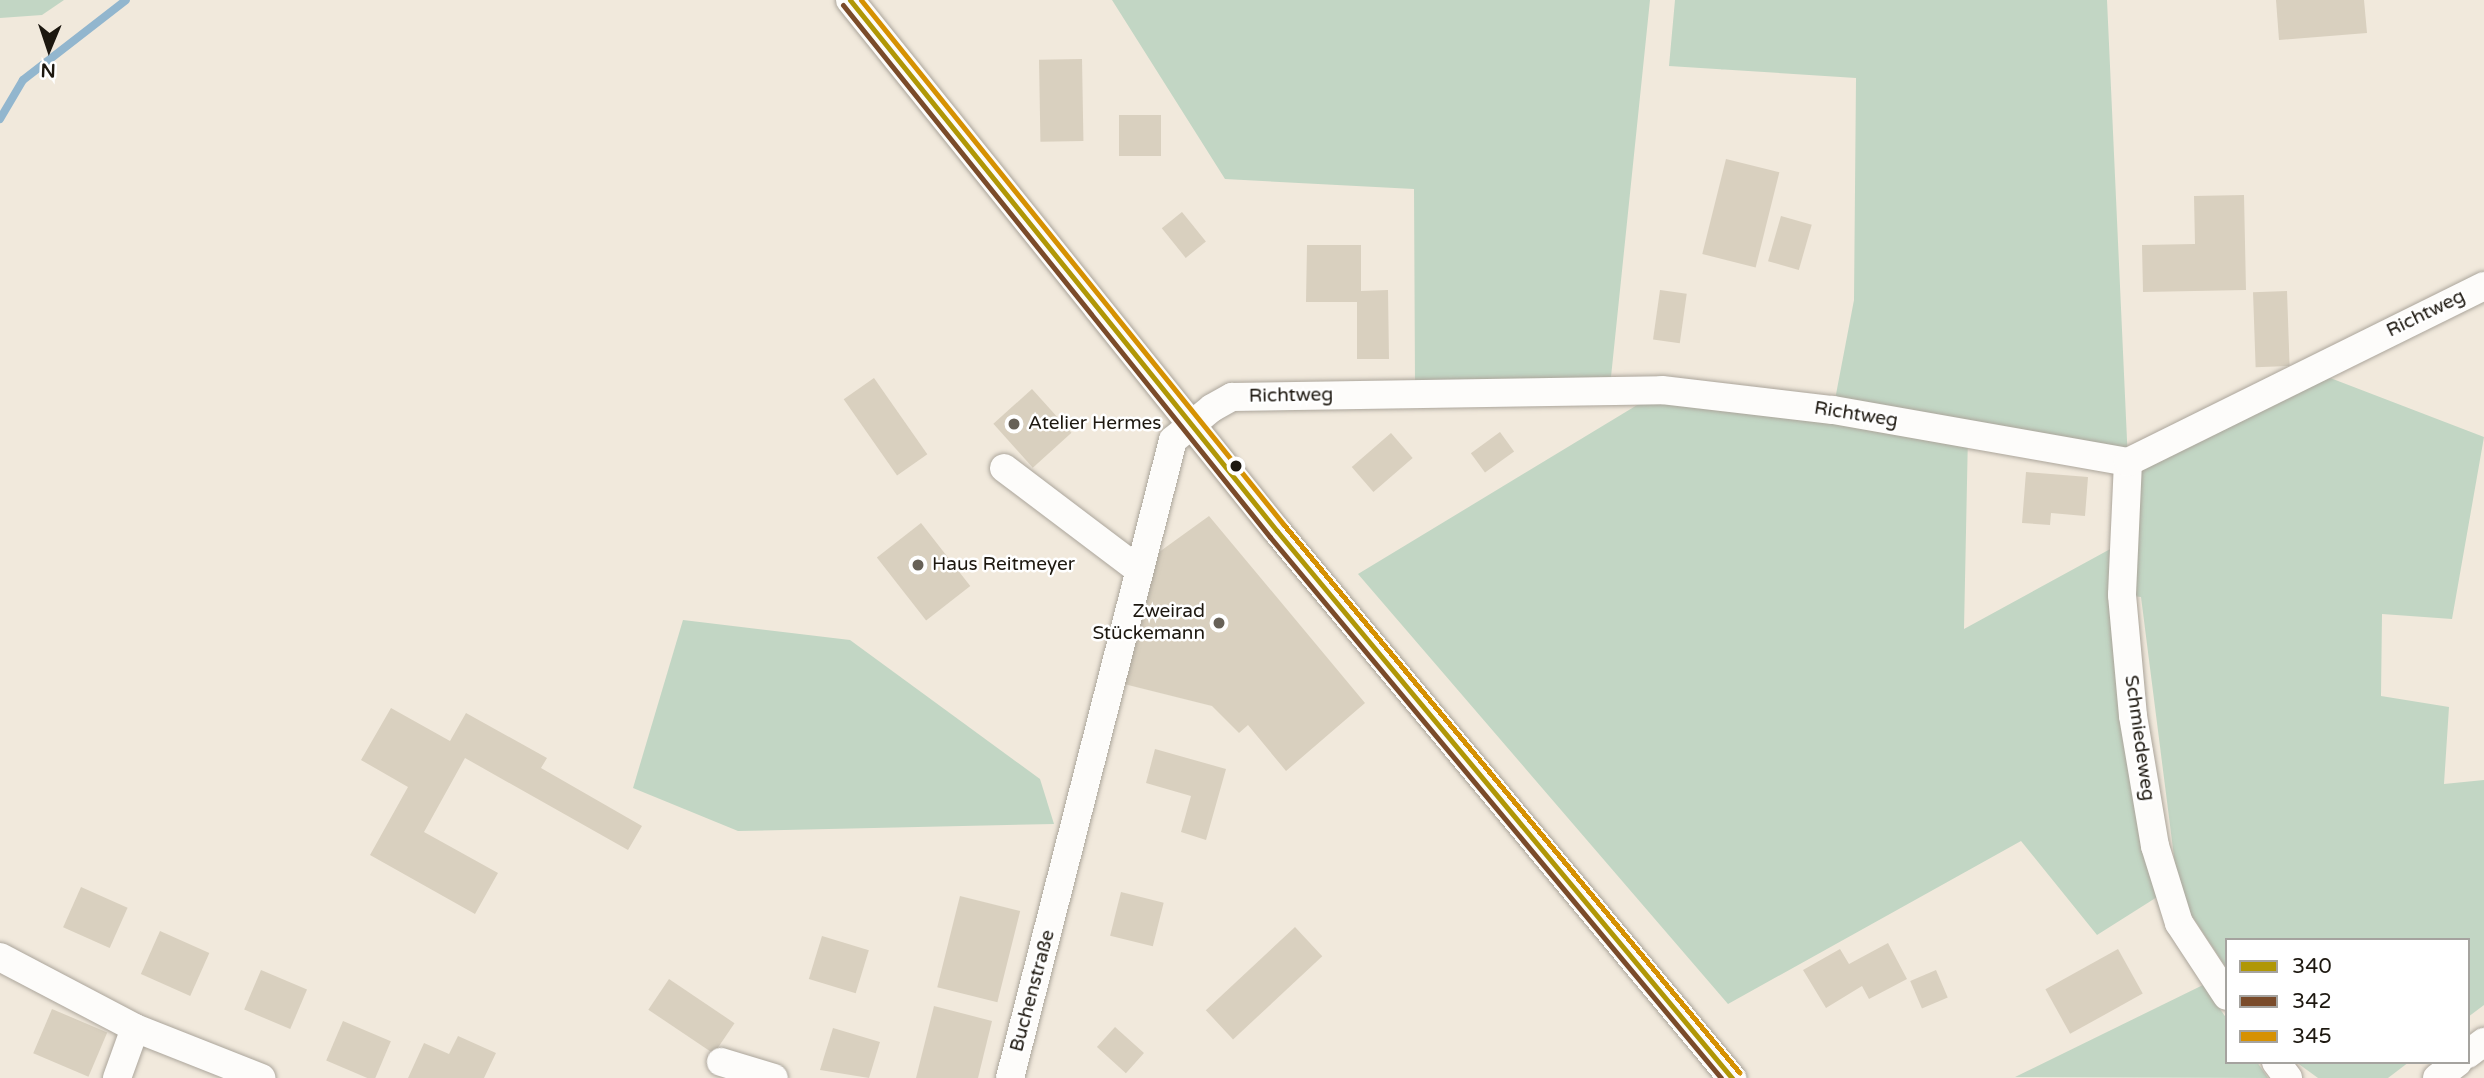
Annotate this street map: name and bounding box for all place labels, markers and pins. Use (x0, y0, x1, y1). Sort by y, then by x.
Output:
place label: Atelier Hermes (1028, 413, 1161, 435)
marker: Atelier Hermes (1006, 416, 1022, 432)
unlabelled marker (1229, 459, 1243, 473)
place label: Haus Reitmeyer (932, 554, 1075, 576)
marker: Haus Reitmeyer (910, 557, 926, 573)
place label: Zweirad Stückemann (1093, 601, 1205, 645)
marker: Zweirad Stückemann (1211, 615, 1227, 631)

